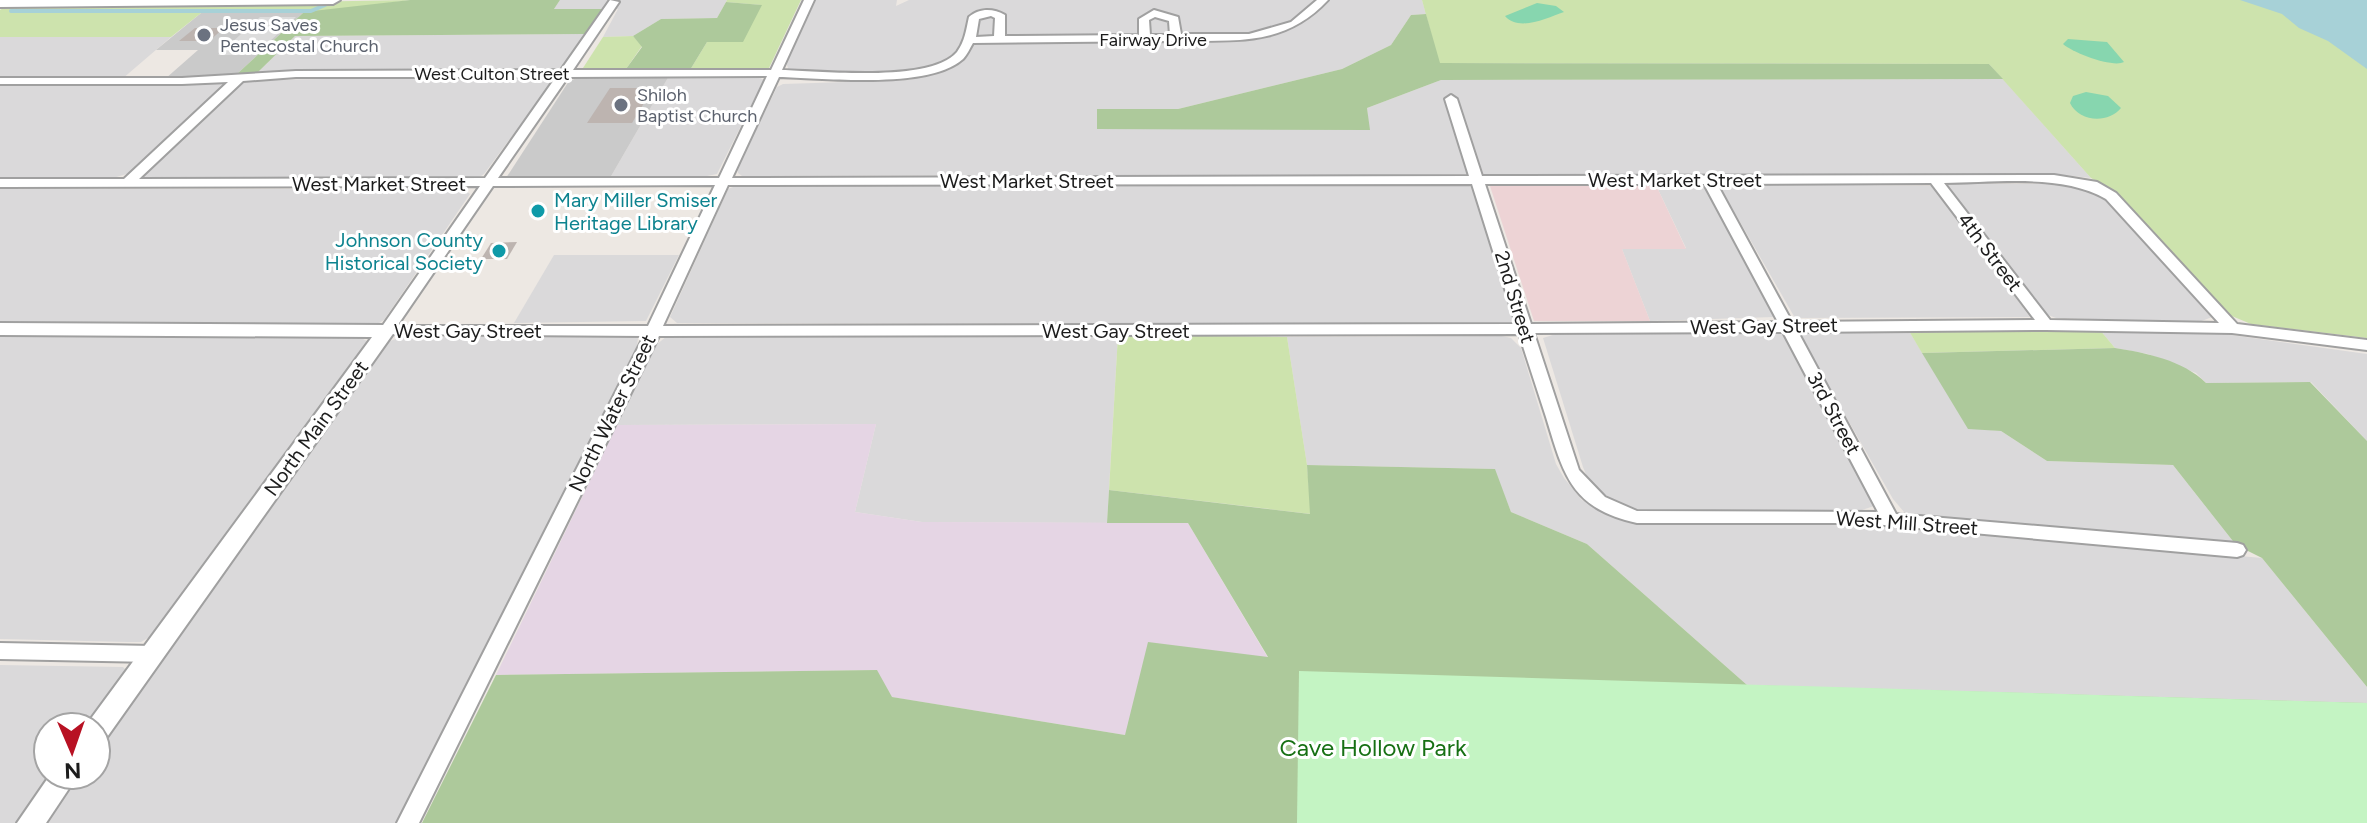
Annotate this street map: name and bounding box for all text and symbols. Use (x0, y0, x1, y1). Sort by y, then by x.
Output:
place label: Jesus Saves Pentecostal Church (220, 14, 379, 57)
marker: Jesus Saves Pentecostal Church (195, 26, 213, 44)
street label: Fairway Drive (1099, 29, 1207, 51)
street label: West Culton Street (414, 63, 570, 85)
place label: Shiloh Baptist Church (637, 84, 757, 127)
marker: Shiloh Baptist Church (612, 96, 630, 114)
street label: West Market Street (1588, 168, 1762, 192)
street label: West Market Street (940, 169, 1114, 193)
street label: West Market Street (292, 172, 466, 196)
place label: Mary Miller Smiser Heritage Library (554, 188, 717, 235)
marker: Mary Miller Smiser Heritage Library (529, 202, 547, 220)
street label: 4th Street (1953, 208, 2027, 296)
place label: Johnson County Historical Society (325, 228, 483, 275)
marker: Johnson County Historical Society (490, 242, 508, 260)
street label: 2nd Street (1490, 248, 1540, 346)
street label: West Gay Street (1690, 313, 1838, 339)
street label: West Gay Street (394, 319, 542, 343)
street label: West Gay Street (1042, 319, 1190, 343)
street label: North Water Street (563, 330, 661, 496)
street label: North Main Street (259, 356, 373, 500)
street label: 3rd Street (1802, 367, 1866, 459)
street label: West Mill Street (1835, 506, 1979, 540)
north arrow (32, 711, 112, 791)
park label: Cave Hollow Park (1279, 733, 1467, 762)
text: N (64, 757, 82, 784)

